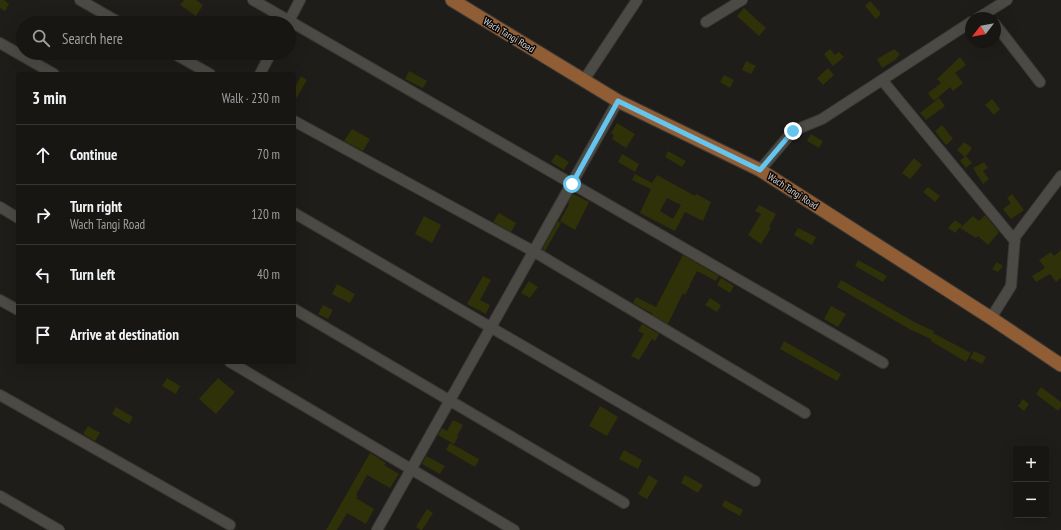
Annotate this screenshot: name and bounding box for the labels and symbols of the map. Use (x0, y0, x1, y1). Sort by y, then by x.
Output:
north arrow (965, 12, 1001, 48)
street label: Wach Tangi Road (481, 15, 537, 55)
route end (784, 122, 802, 140)
street label: Wach Tangi Road (765, 170, 821, 212)
route start (563, 175, 581, 193)

